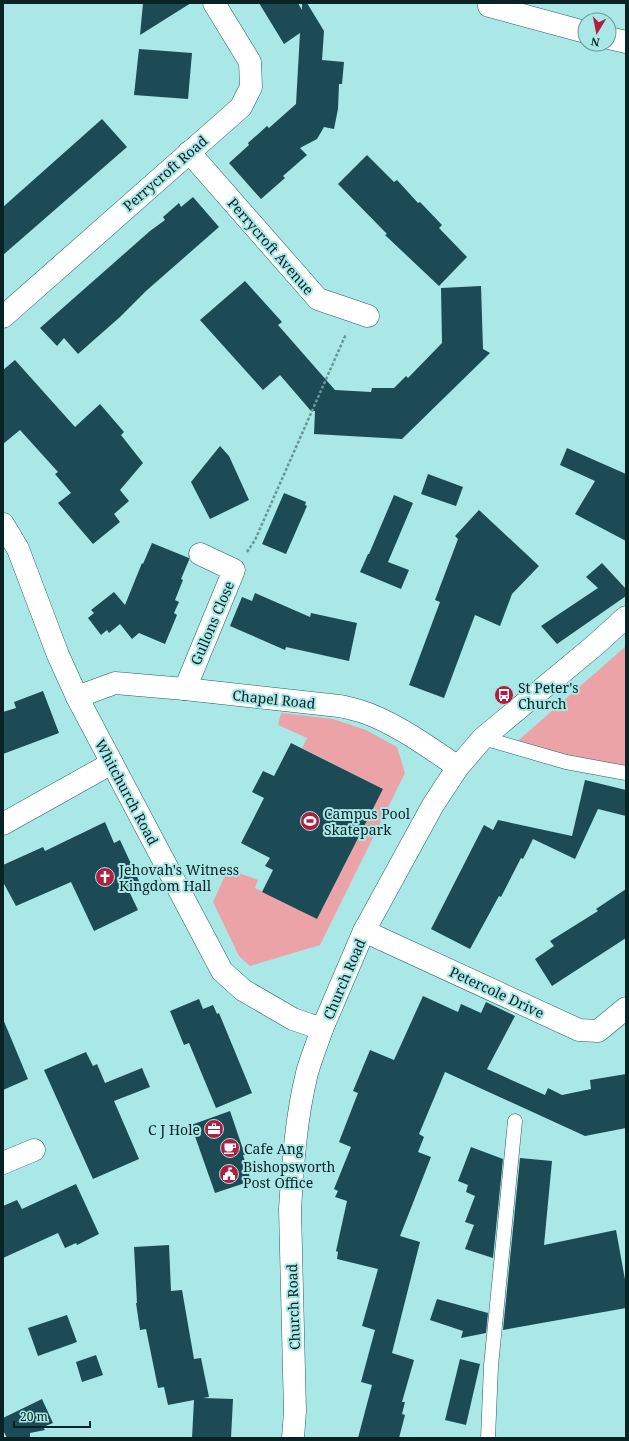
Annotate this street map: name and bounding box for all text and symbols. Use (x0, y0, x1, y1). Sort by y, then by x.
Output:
north arrow (577, 12, 617, 52)
text: N (589, 34, 601, 50)
street label: Perrycroft Road (119, 131, 212, 215)
street label: Perrycroft Avenue (224, 194, 318, 298)
street label: Gullons Close (186, 578, 238, 668)
place label: St Peter's Church (518, 678, 579, 713)
bus stop icon: St Peter's Church (493, 684, 515, 706)
street label: Chapel Road (232, 685, 317, 713)
street label: Whitchurch Road (91, 736, 163, 849)
place label: Campus Pool Skatepark (324, 804, 411, 839)
sports icon: Campus Pool Skatepark (299, 810, 321, 832)
place label: Jehovah's Witness Kingdom Hall (118, 860, 239, 895)
church icon: Jehovah's Witness Kingdom Hall (94, 866, 116, 888)
street label: Church Road (318, 935, 370, 1022)
street label: Petercole Drive (447, 962, 547, 1022)
office icon: C J Hole (203, 1118, 225, 1140)
place label: C J Hole (148, 1120, 200, 1139)
cafe icon: Cafe Ang (219, 1137, 241, 1159)
place label: Cafe Ang (244, 1139, 304, 1158)
place label: Bishopsworth Post Office (243, 1157, 335, 1192)
public building icon: Bishopsworth Post Office (218, 1163, 240, 1185)
street label: Church Road (282, 1263, 304, 1350)
scale bar (14, 1403, 90, 1429)
text: 20 m (20, 1408, 48, 1425)

